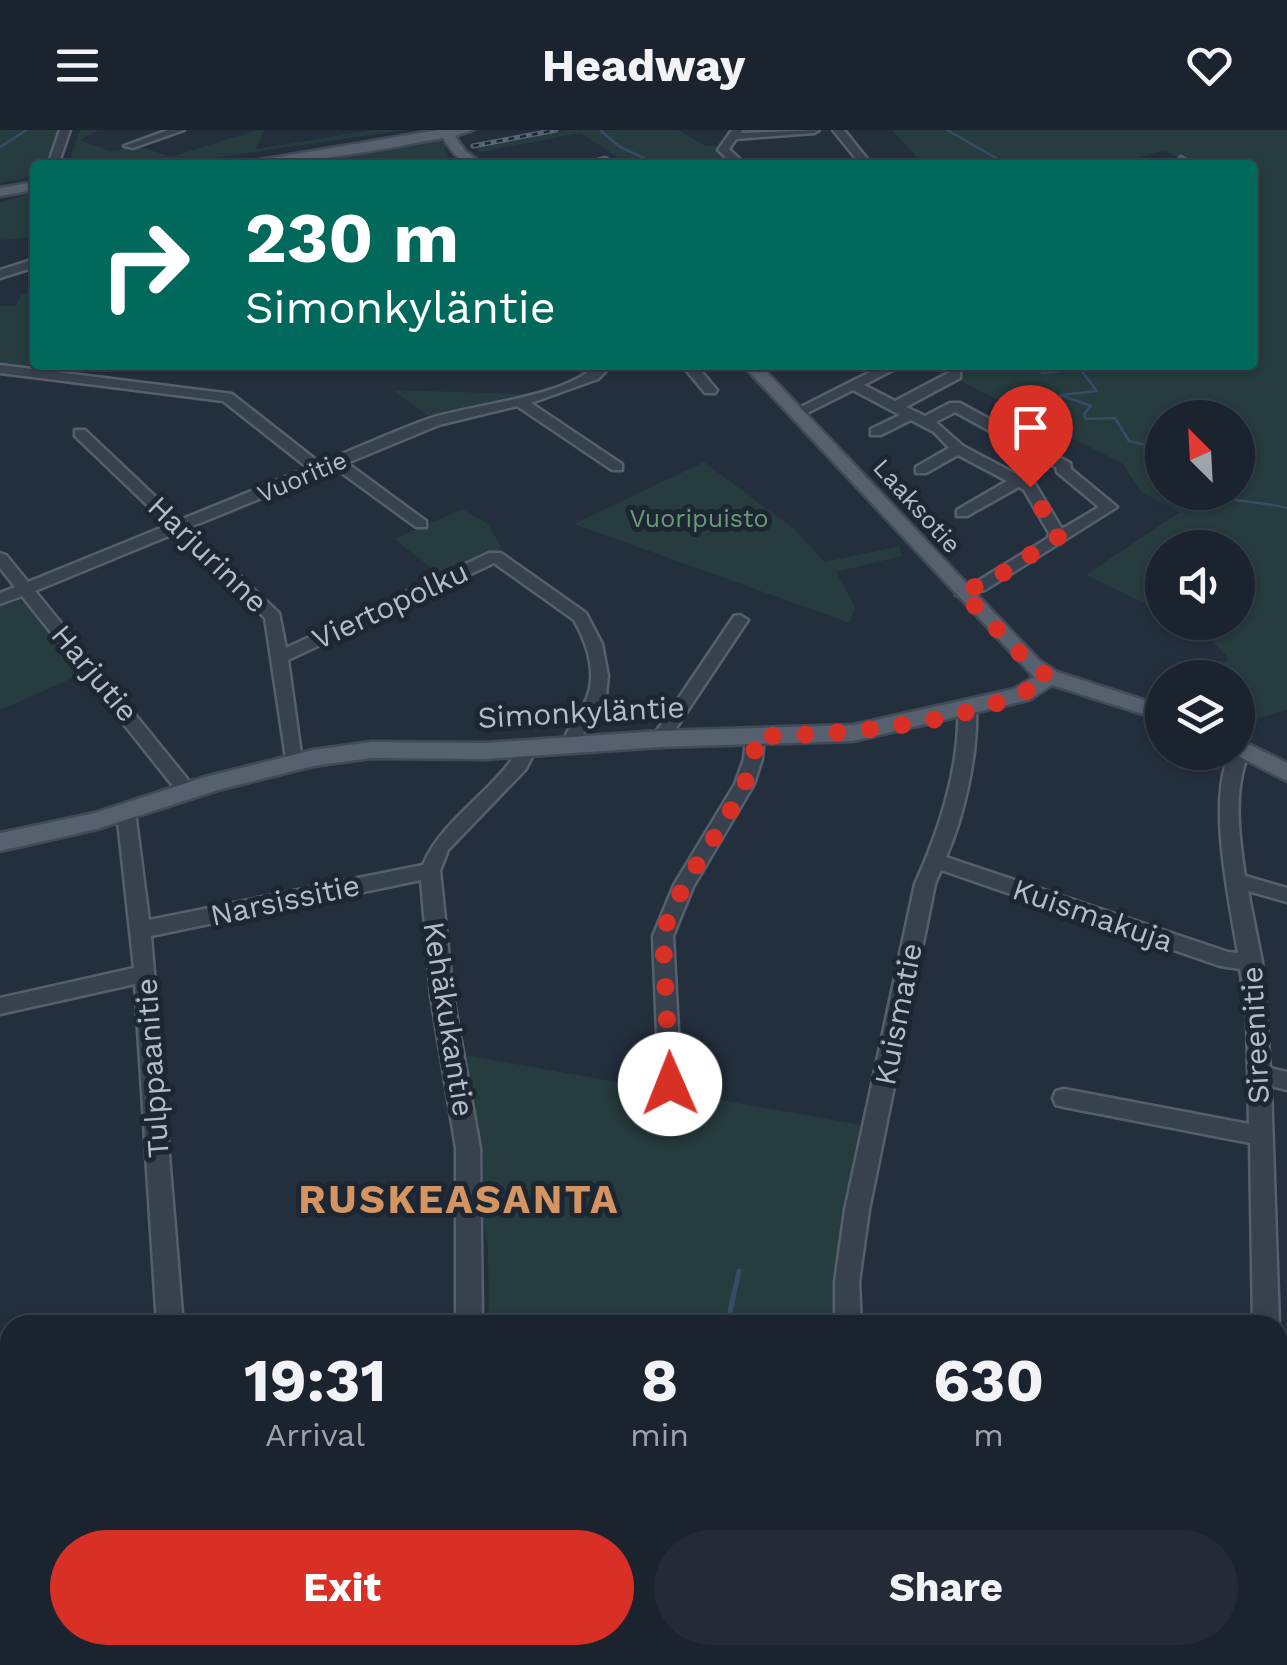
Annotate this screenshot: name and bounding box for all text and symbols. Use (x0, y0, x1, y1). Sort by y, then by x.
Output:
icon: menu (50, 38, 105, 93)
icon: heart (1182, 38, 1237, 93)
text: Headway (542, 39, 745, 92)
text: 230 m (245, 197, 459, 279)
icon: right (80, 200, 210, 330)
text: Simonkyläntie (245, 281, 556, 334)
pin (988, 385, 1073, 488)
icon: arrive (1003, 400, 1058, 455)
north arrow (1145, 400, 1255, 510)
map controls (1145, 400, 1255, 770)
street label: Vuoritie (253, 445, 351, 509)
street label: Laaksotie (867, 453, 967, 559)
street label: Harjurinne (141, 489, 275, 619)
park label: Vuoripuisto (629, 504, 769, 533)
button: sound (1145, 530, 1255, 640)
street label: Viertopolku (306, 554, 474, 656)
street label: Harjutie (44, 618, 146, 728)
button: layers (1145, 660, 1255, 770)
street label: Simonkyläntie (477, 689, 685, 735)
street label: Narsissitie (207, 867, 363, 933)
street label: Kuismakuja (1008, 871, 1178, 959)
street label: Kehäkukantie (416, 919, 482, 1119)
street label: Kuismatie (867, 940, 929, 1088)
street label: Sireenitie (1234, 965, 1276, 1105)
street label: Tulppaanitie (128, 977, 176, 1159)
position arrow (618, 1032, 722, 1136)
district label: RUSKEASANTA (298, 1176, 620, 1223)
text: 19:31 (244, 1345, 386, 1416)
text: 8 (641, 1345, 678, 1416)
text: 630 (933, 1345, 1044, 1416)
text: Arrival (265, 1416, 365, 1454)
text: min (630, 1416, 689, 1454)
text: m (973, 1416, 1004, 1454)
button: Exit (50, 1530, 634, 1645)
button: Share (654, 1530, 1238, 1645)

